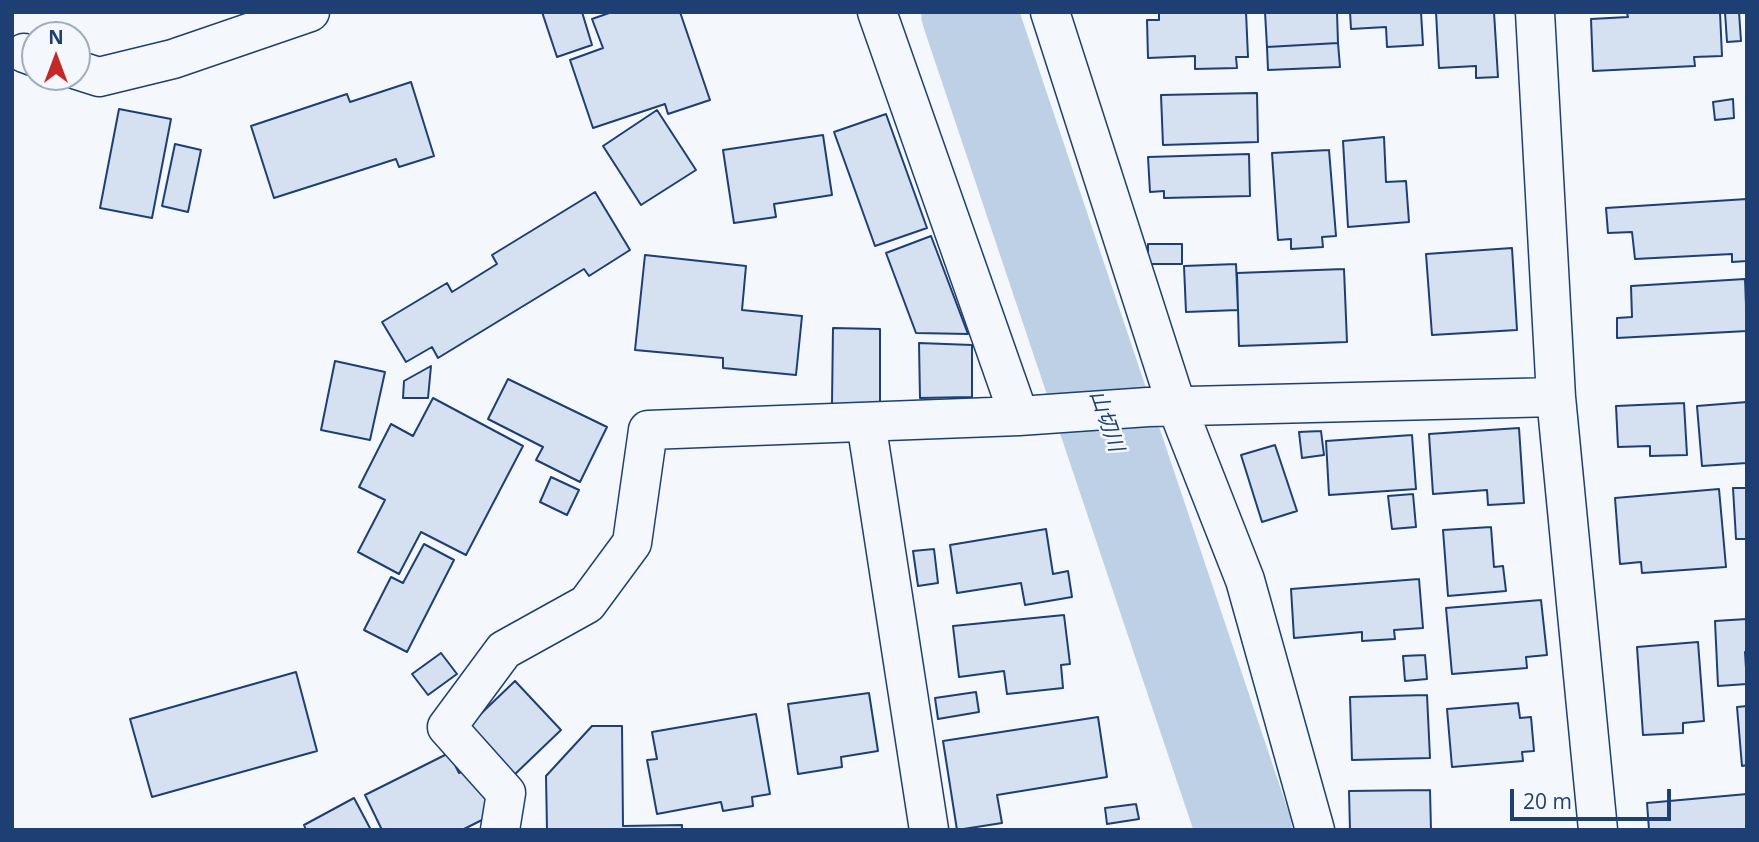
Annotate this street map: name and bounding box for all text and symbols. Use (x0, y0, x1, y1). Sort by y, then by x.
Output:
north arrow (21, 21, 91, 91)
text: N (48, 24, 64, 50)
water label: 山切川 (1084, 387, 1128, 455)
scale bar (1514, 776, 1675, 820)
text: 20 m (1523, 787, 1572, 815)

